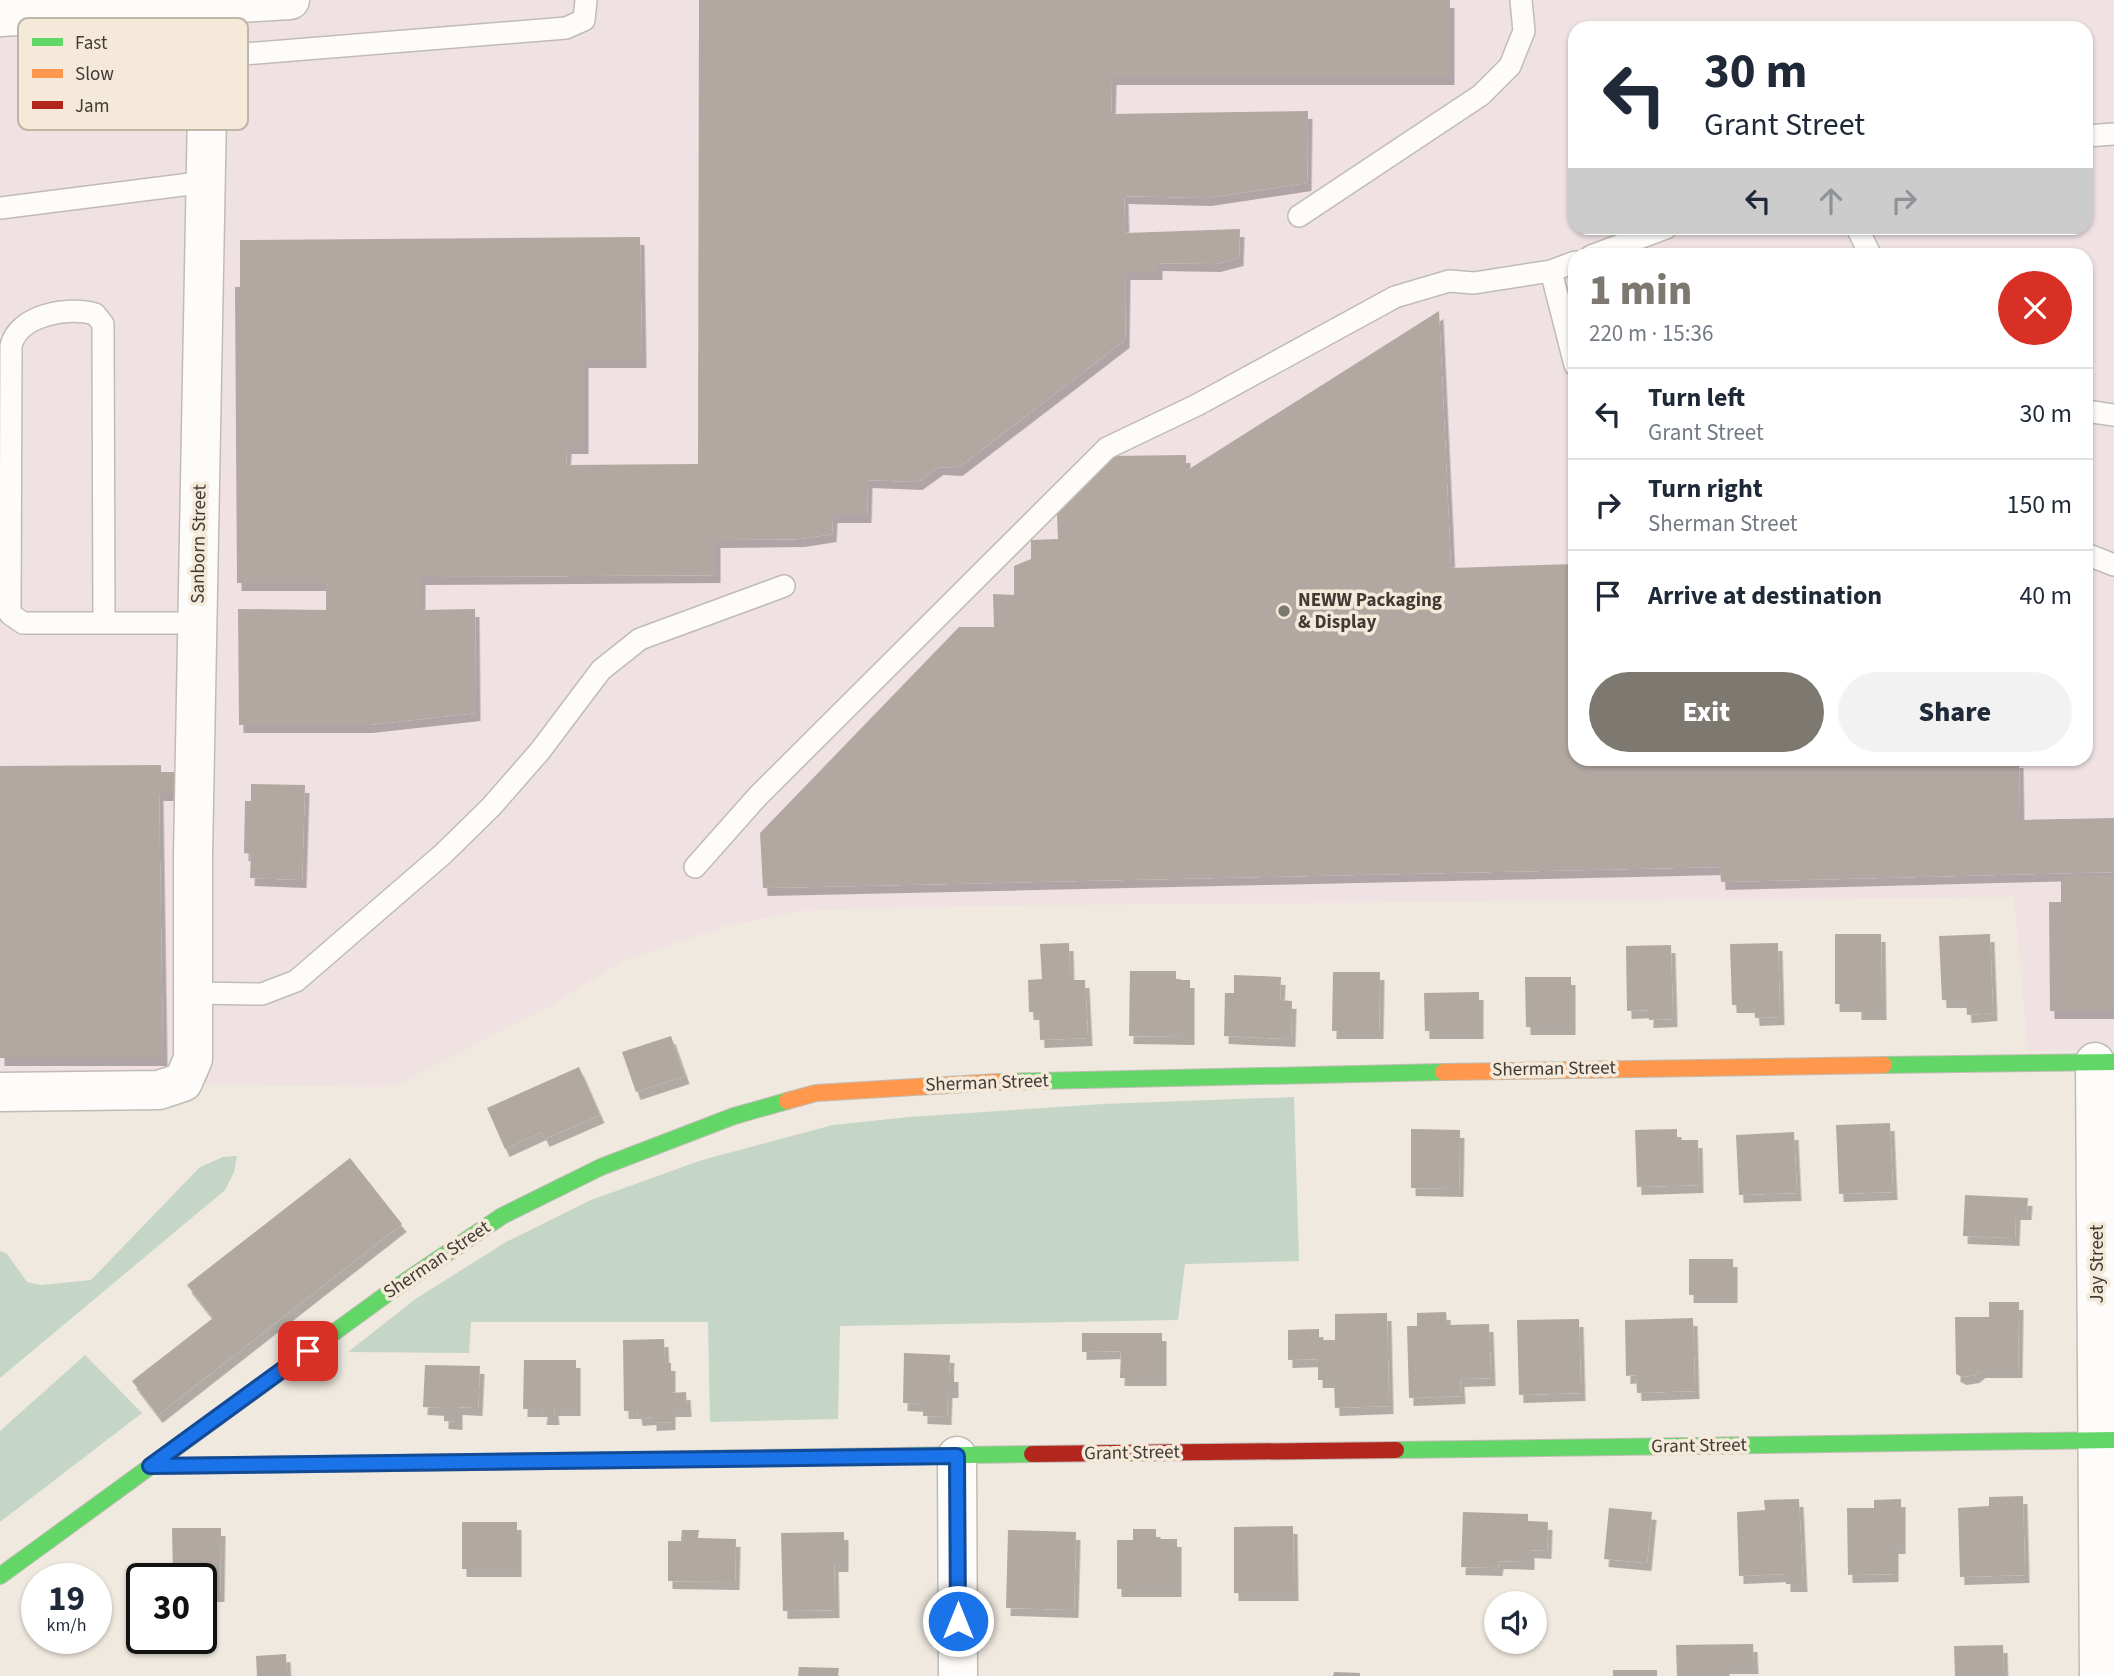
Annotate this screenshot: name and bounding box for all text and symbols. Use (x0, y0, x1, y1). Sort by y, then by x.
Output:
legend (18, 18, 248, 130)
text: Fast (75, 30, 108, 57)
text: 30 m (1704, 37, 1808, 107)
icon: left (1589, 49, 1680, 140)
text: Slow (75, 61, 114, 88)
text: Jam (75, 93, 109, 120)
text: Grant Street (1704, 102, 1865, 148)
icon: left (1739, 182, 1777, 220)
icon: ahead (1812, 182, 1850, 220)
icon: right (1885, 182, 1923, 220)
text: 1 min (1589, 261, 1692, 321)
button: close (1998, 271, 2072, 345)
text: 220 m · 15:36 (1589, 317, 1713, 350)
text: Turn left (1648, 379, 1745, 416)
icon: left (1589, 395, 1627, 433)
text: 30 m (2019, 395, 2072, 432)
text: Grant Street (1648, 416, 1764, 449)
text: Turn right (1648, 470, 1763, 507)
street label: Sanborn Street (184, 484, 214, 604)
icon: right (1589, 486, 1627, 524)
text: 150 m (2006, 486, 2072, 523)
text: Sherman Street (1648, 507, 1798, 540)
icon: arrive (1589, 577, 1627, 615)
text: Arrive at destination (1648, 577, 1882, 614)
text: 40 m (2019, 577, 2072, 614)
place label: NEWW Packaging & Display (1298, 587, 1442, 636)
marker: NEWW Packaging & Display (1276, 603, 1292, 619)
button: Exit (1589, 672, 1824, 752)
button: Share (1838, 672, 2072, 752)
street label: Sherman Street (1492, 1054, 1617, 1084)
street label: Sherman Street (925, 1067, 1050, 1099)
street label: Sherman Street (378, 1214, 496, 1306)
street label: Jay Street (2084, 1224, 2111, 1303)
pin (278, 1321, 338, 1381)
icon: arrive (289, 1332, 327, 1370)
street label: Grant Street (1651, 1432, 1748, 1460)
street label: Grant Street (1084, 1439, 1181, 1467)
speed limit sign: 30 (126, 1563, 217, 1654)
text: 19 (48, 1574, 85, 1624)
position arrow (921, 1584, 995, 1658)
map controls (1484, 1591, 1547, 1654)
button: sound (1484, 1591, 1547, 1654)
text: km/h (47, 1613, 86, 1638)

